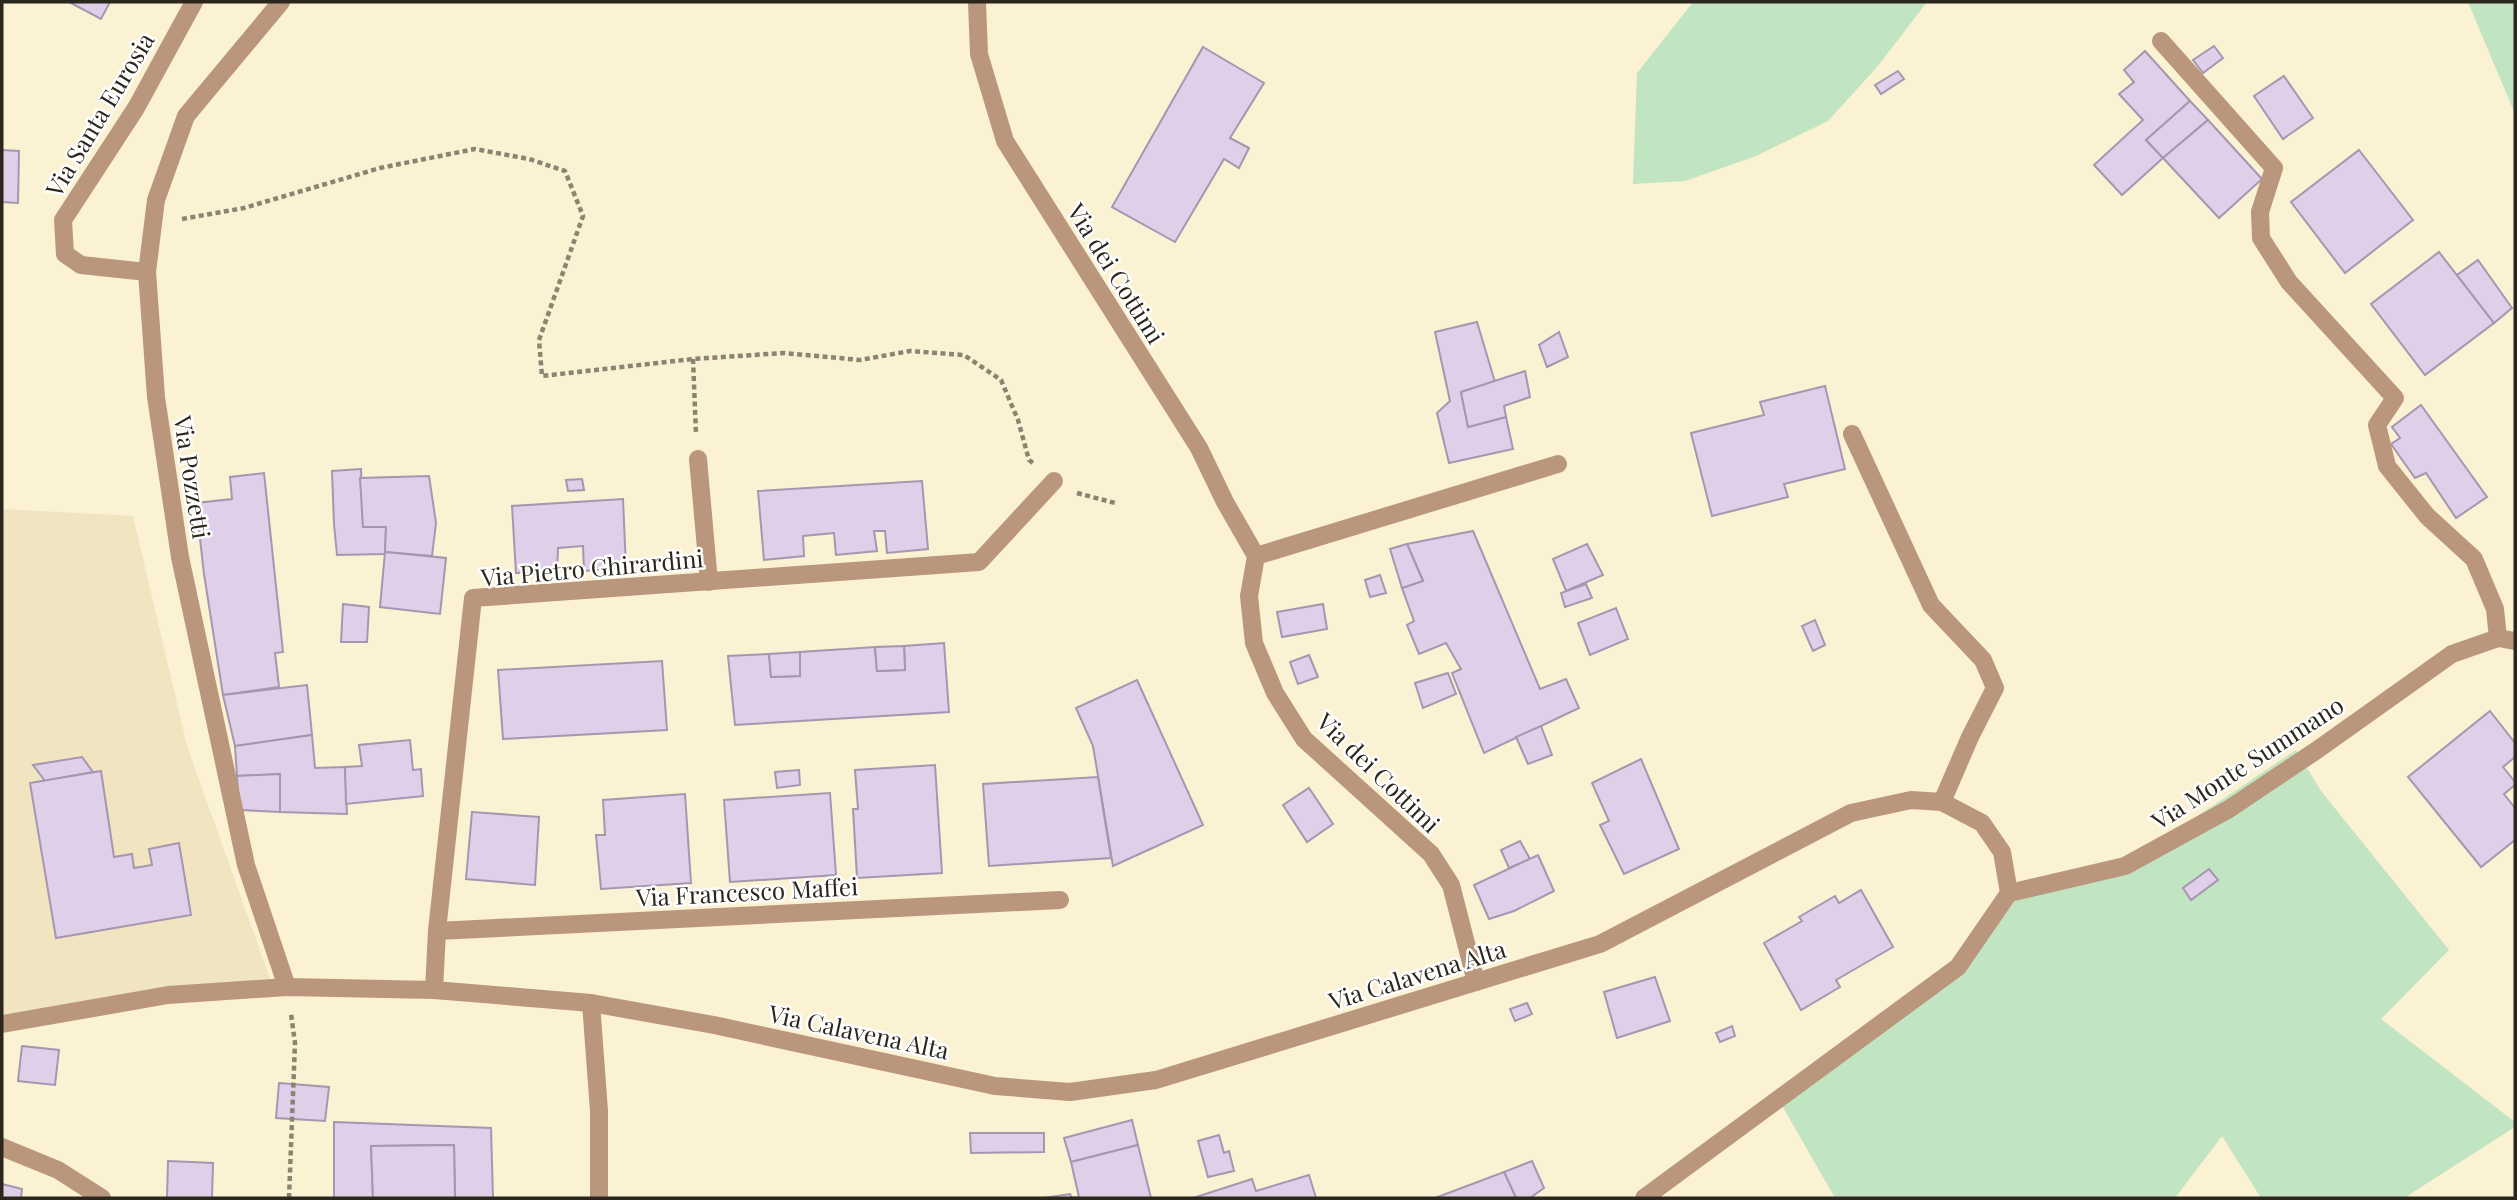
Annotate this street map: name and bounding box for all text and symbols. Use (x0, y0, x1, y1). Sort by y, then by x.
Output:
street label: Via Santa Eurosia (37, 26, 161, 203)
street label: Via dei Cottimi (1061, 196, 1173, 349)
street label: Via Pozzetti (167, 412, 219, 541)
street label: Via Pietro Ghirardini (478, 541, 705, 593)
street label: Via Monte Summano (2144, 688, 2349, 837)
street label: Via dei Cottimi (1310, 704, 1447, 839)
street label: Via Francesco Maffei (634, 869, 859, 913)
street label: Via Calavena Alta (1324, 932, 1509, 1016)
street label: Via Calavena Alta (765, 996, 952, 1066)

